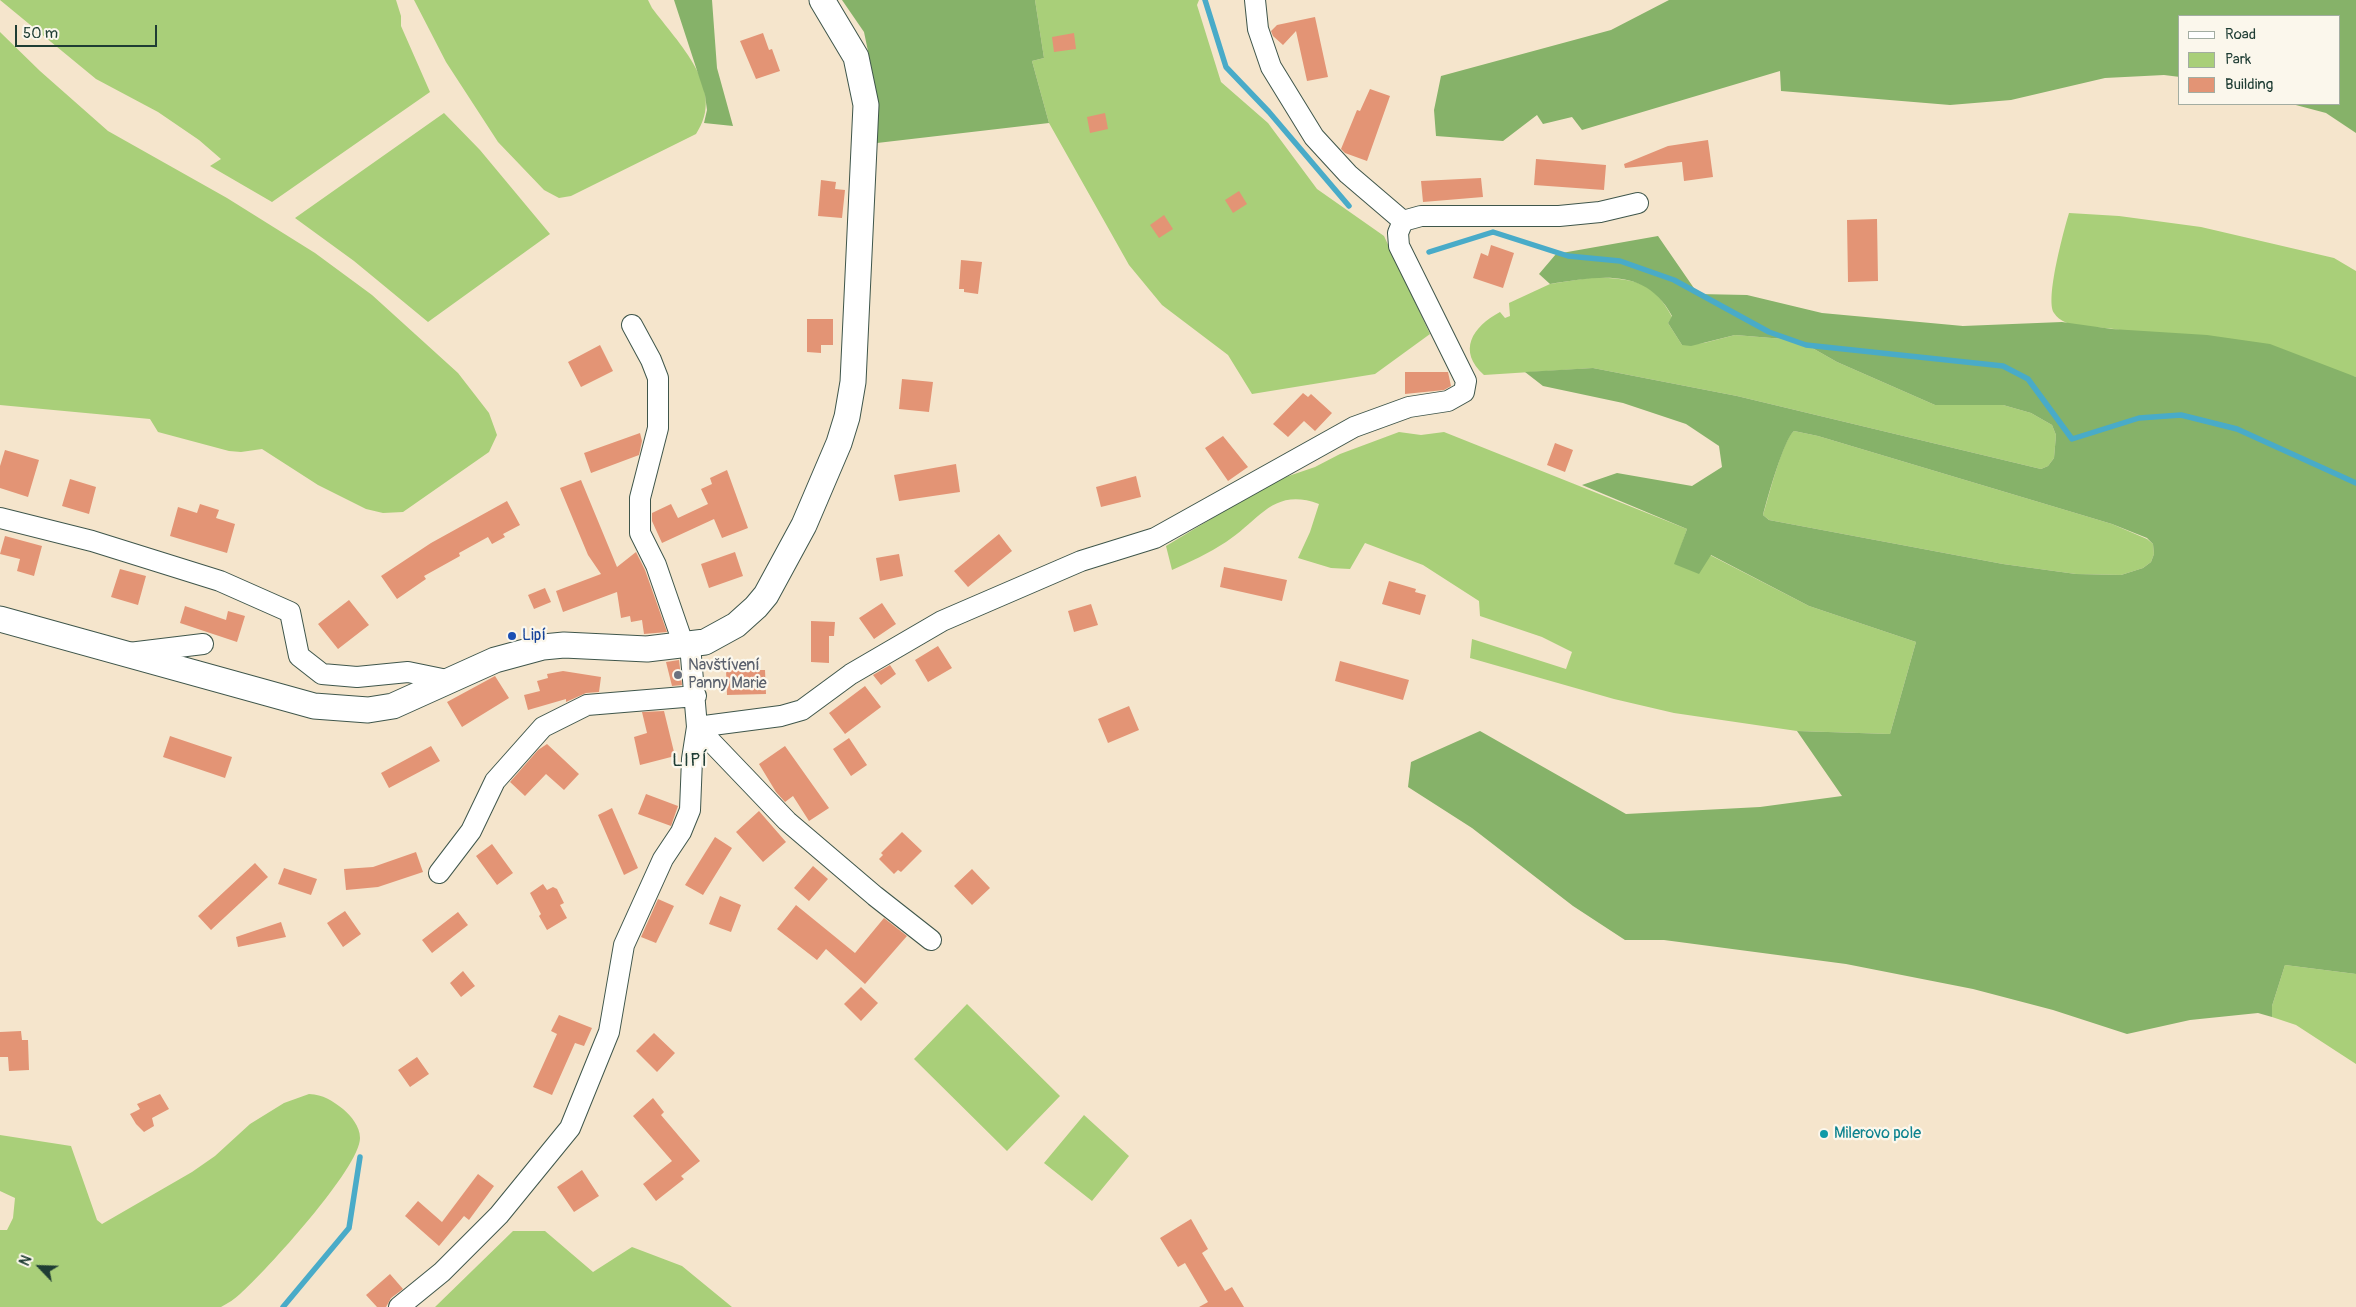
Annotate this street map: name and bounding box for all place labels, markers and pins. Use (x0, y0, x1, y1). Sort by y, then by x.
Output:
place label: Lipí (522, 626, 546, 646)
marker: Lipí (506, 630, 518, 642)
place label: Navštívení Panny Marie (688, 656, 767, 694)
marker: Navštívení Panny Marie (672, 669, 684, 681)
place label: Milerovo pole (1834, 1124, 1921, 1144)
marker: Milerovo pole (1818, 1128, 1830, 1140)

